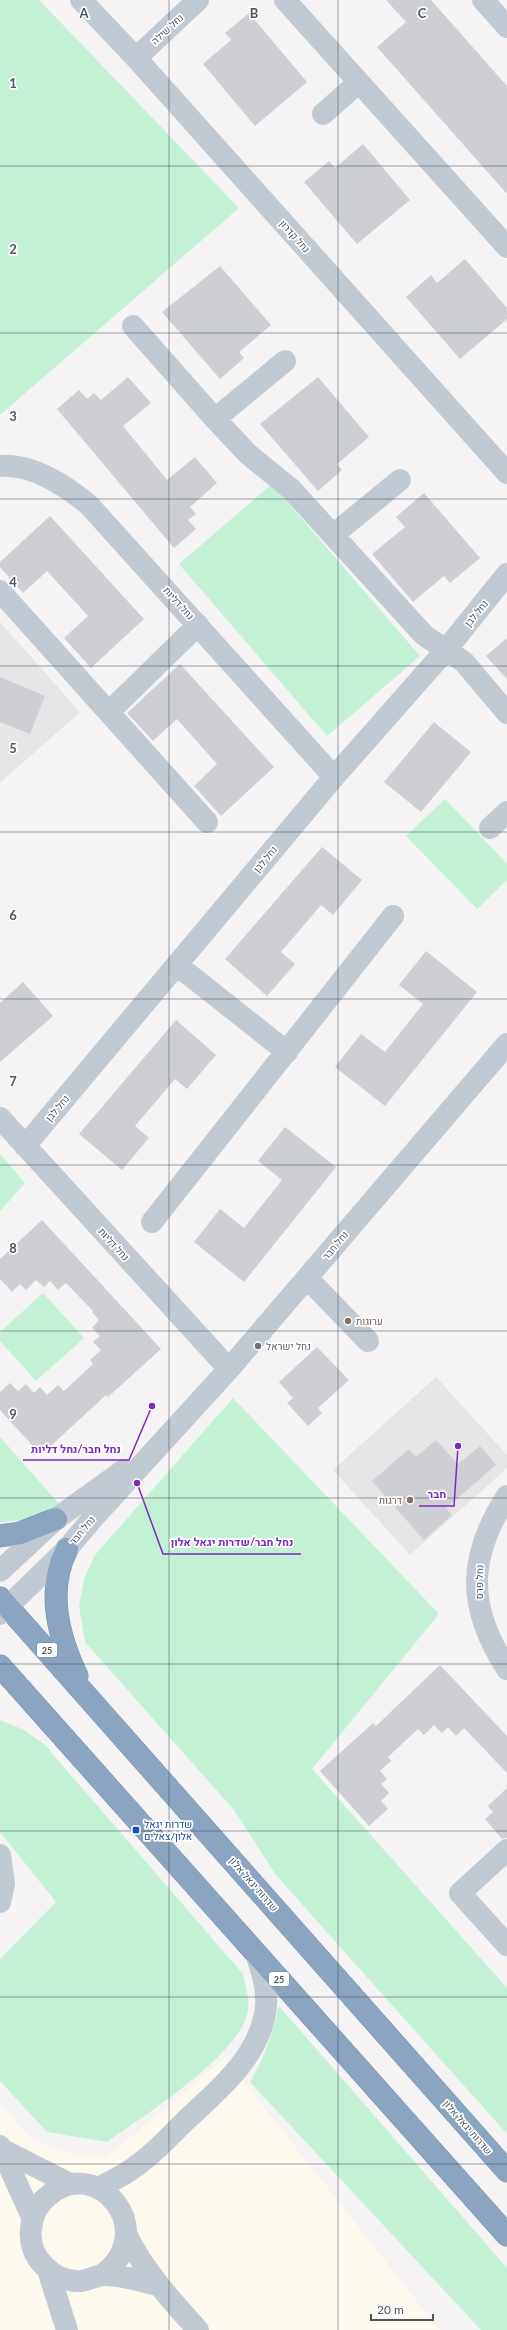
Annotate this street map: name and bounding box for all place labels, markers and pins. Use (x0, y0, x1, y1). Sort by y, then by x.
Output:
place label: ערוגות (356, 1315, 383, 1327)
marker: ערוגות (343, 1316, 353, 1326)
place label: נחל ישראל (266, 1340, 311, 1352)
marker: נחל ישראל (253, 1341, 263, 1351)
callout: נחל חבר/נחל דליות (23, 1437, 129, 1460)
callout: חבר (419, 1483, 454, 1506)
place label: דרגות (379, 1494, 402, 1506)
marker: דרגות (405, 1495, 415, 1505)
callout: נחל חבר/שדרות יגאל אלון (163, 1531, 301, 1554)
place label: שדרות יגאל אלון/צאלים (144, 1818, 192, 1842)
marker: שדרות יגאל אלון/צאלים (131, 1825, 141, 1835)

